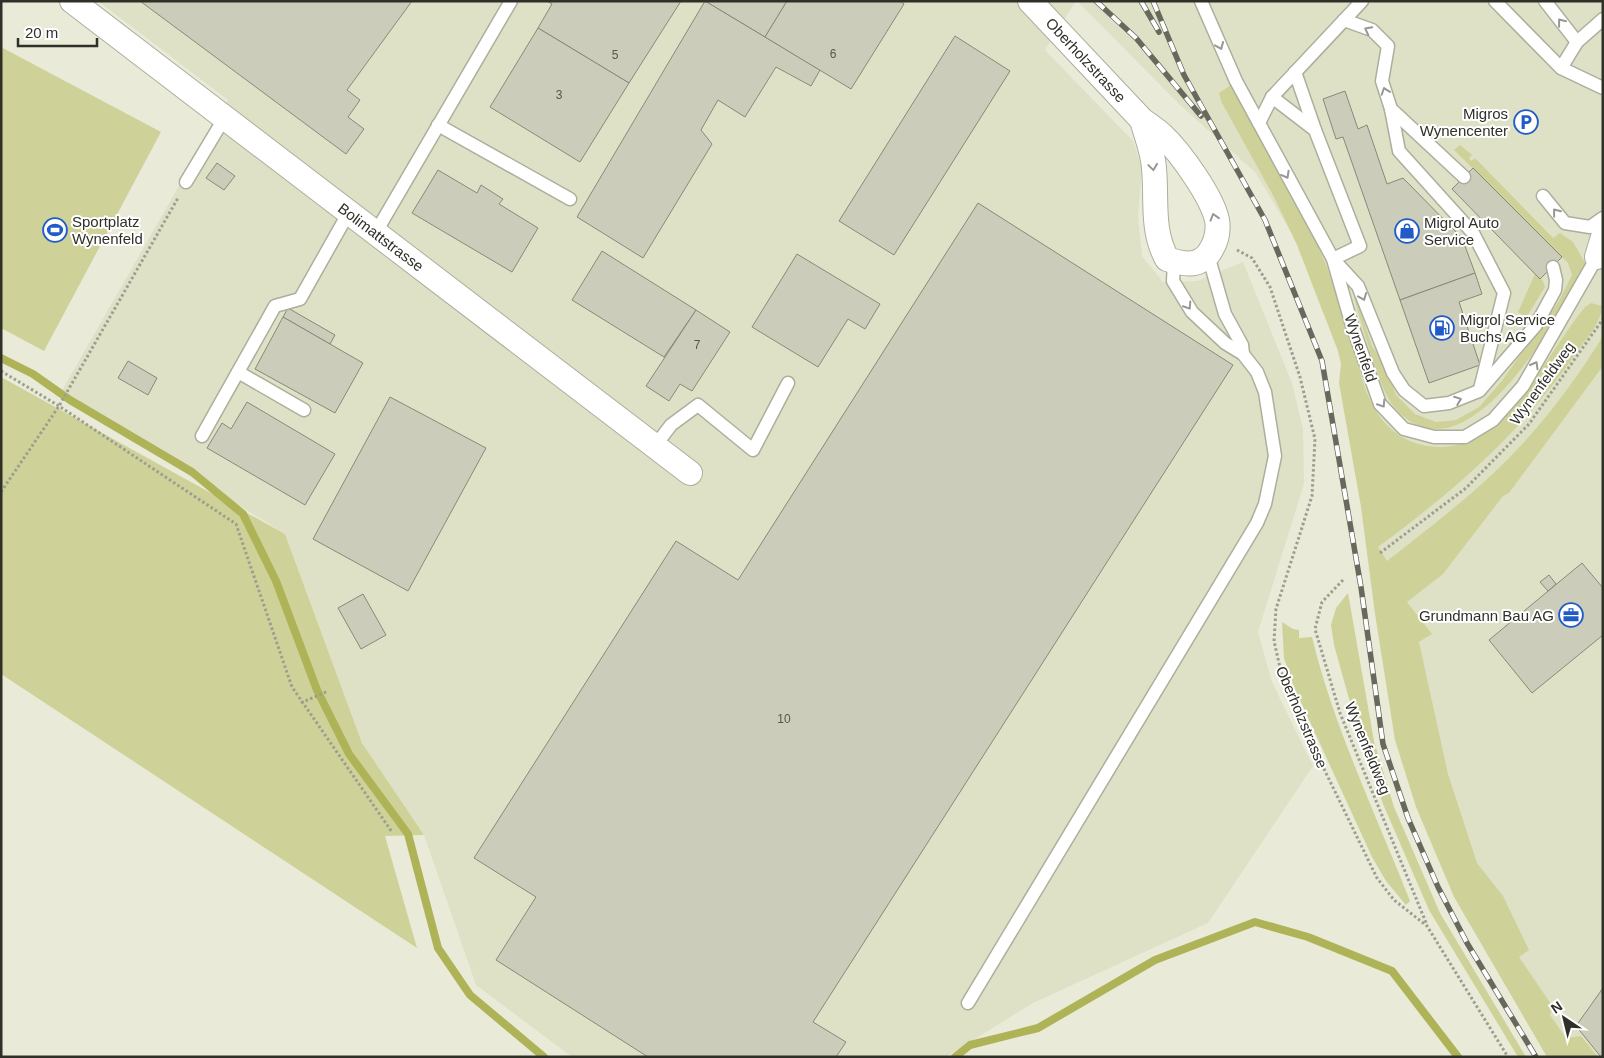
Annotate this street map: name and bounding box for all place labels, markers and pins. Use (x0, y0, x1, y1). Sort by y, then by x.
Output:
place label: Migros Wynencenter (1420, 105, 1508, 139)
parking icon: Migros Wynencenter (1513, 109, 1539, 135)
place label: Sportplatz Wynenfeld (72, 213, 143, 247)
place label: Migrol Auto Service (1424, 214, 1499, 248)
sports icon: Sportplatz Wynenfeld (42, 217, 68, 243)
shop icon: Migrol Auto Service (1394, 218, 1420, 244)
place label: Migrol Service Buchs AG (1460, 311, 1555, 345)
fuel station icon: Migrol Service Buchs AG (1429, 315, 1455, 341)
office icon: Grundmann Bau AG (1558, 602, 1584, 628)
place label: Grundmann Bau AG (1419, 607, 1554, 624)

